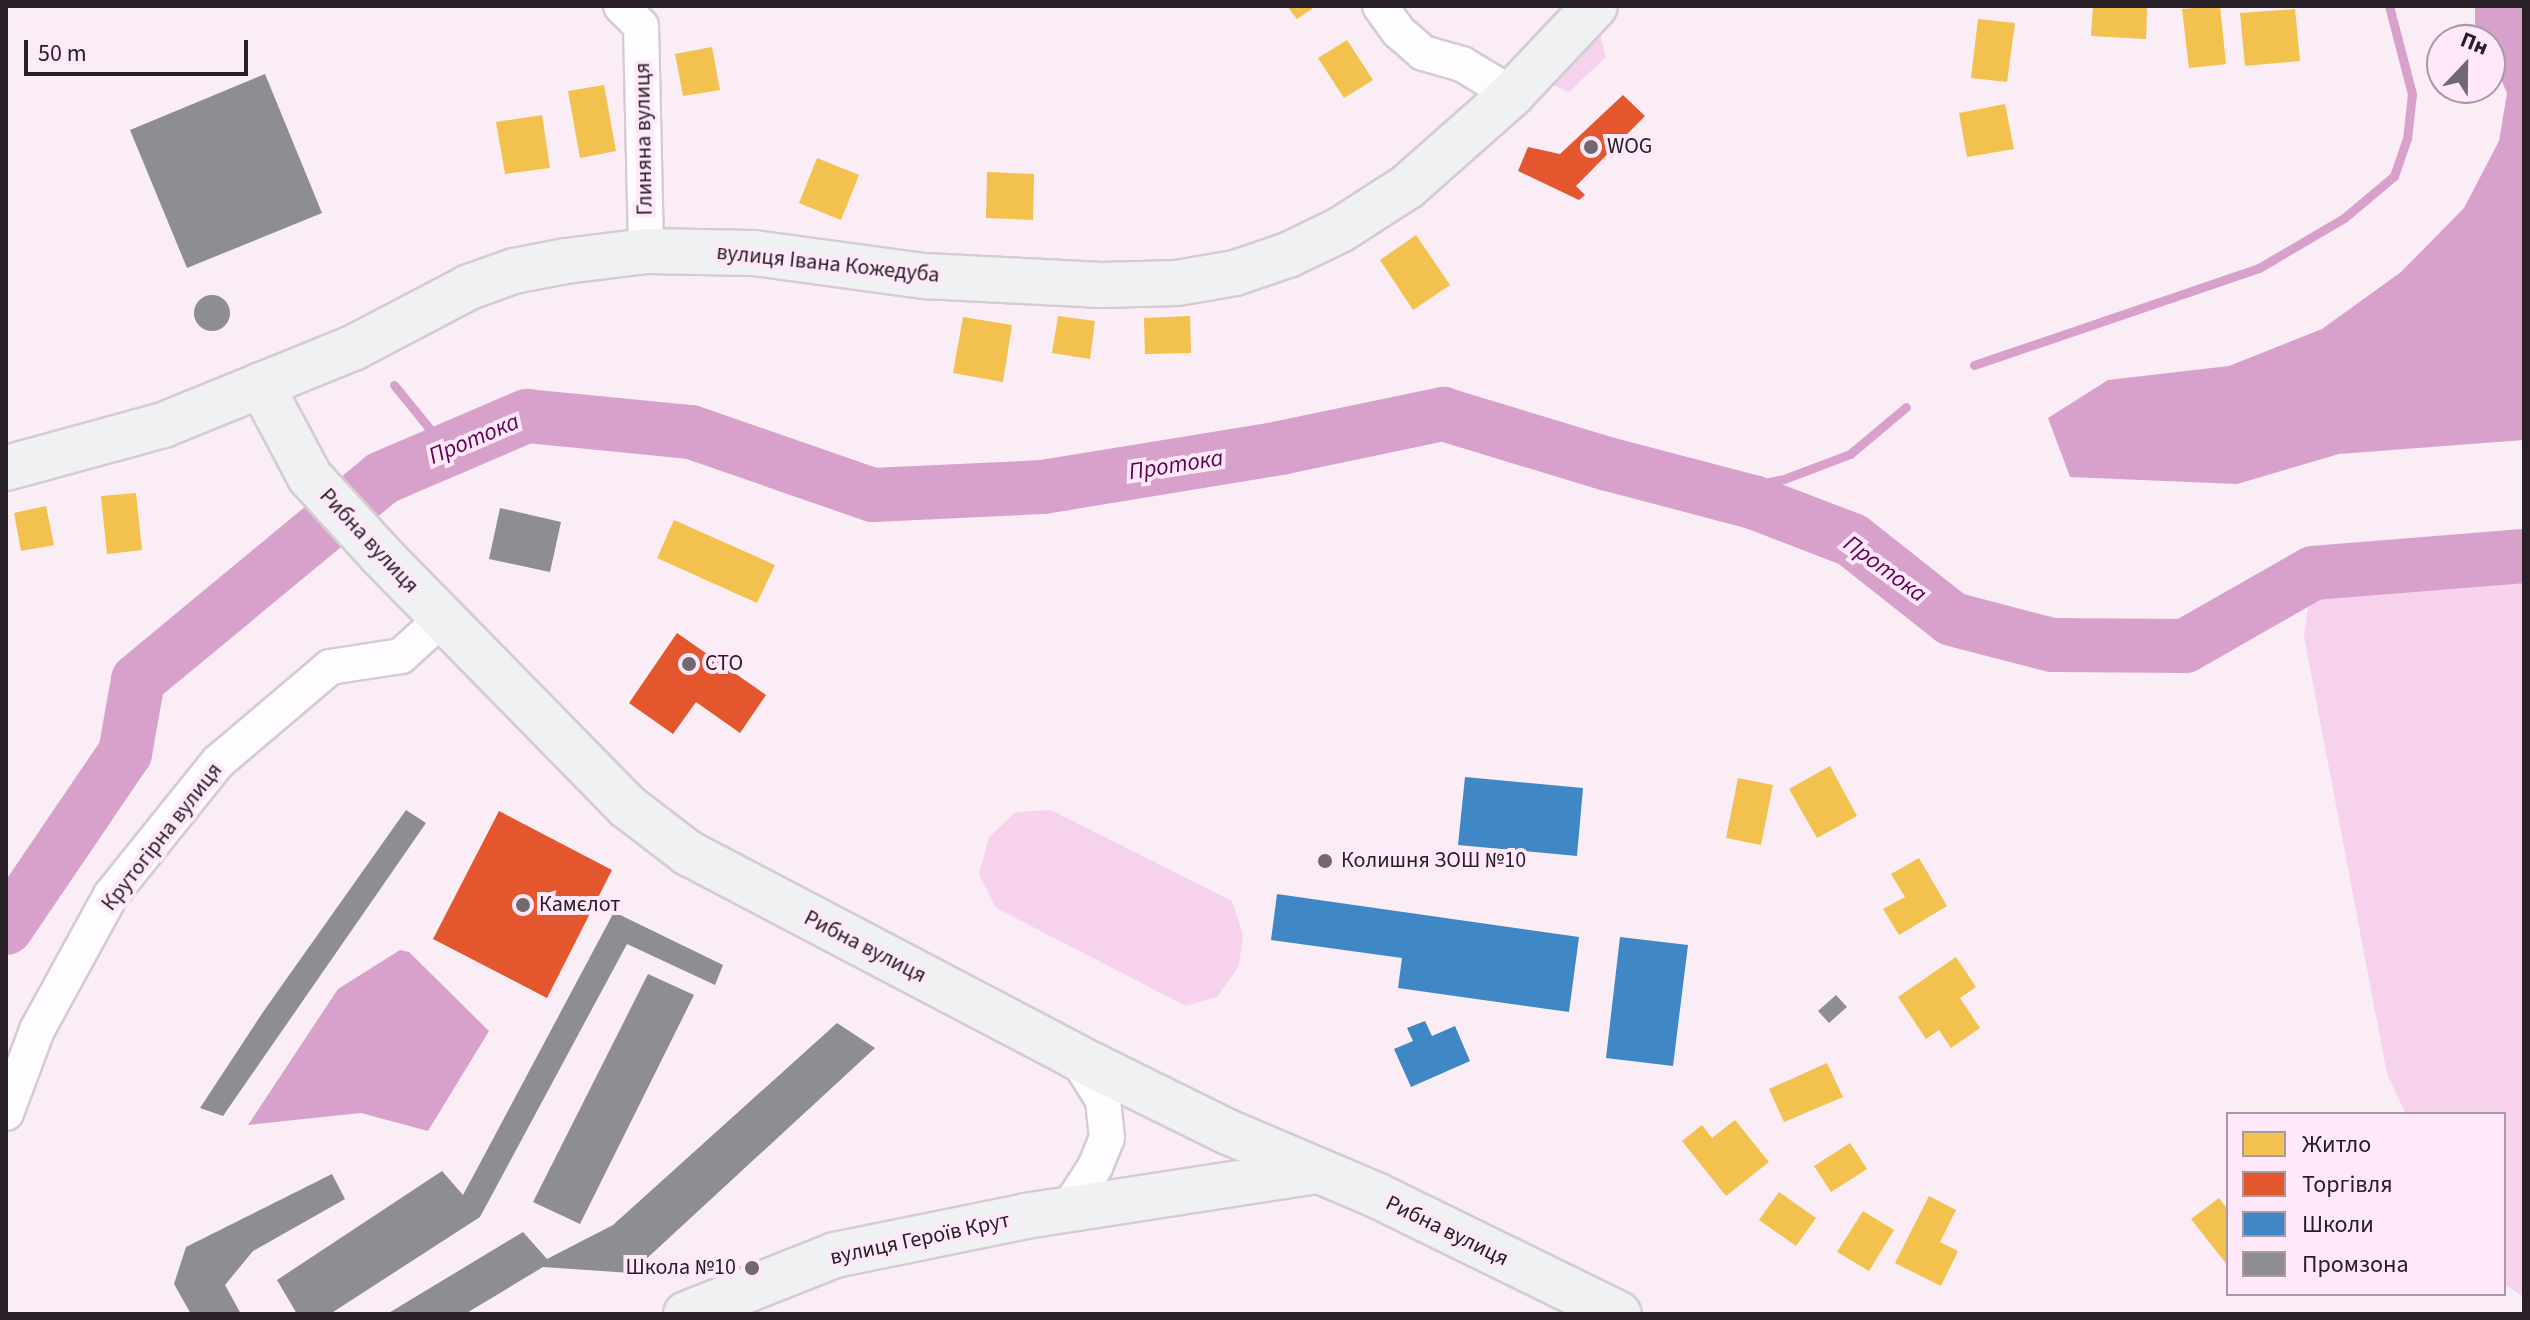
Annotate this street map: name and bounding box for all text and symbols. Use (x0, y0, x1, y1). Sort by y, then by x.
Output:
scale bar (28, 24, 252, 74)
north arrow (2426, 24, 2506, 104)
text: Пн (2456, 24, 2493, 64)
text: 50 m (38, 36, 87, 71)
street label: Глиняна вулиця (629, 62, 659, 216)
place label: WOG (1607, 134, 1652, 160)
marker: WOG (1582, 138, 1600, 156)
street label: вулиця Івана Кожедуба (715, 239, 941, 289)
water label: Протока (424, 407, 524, 471)
water label: Протока (1127, 443, 1225, 487)
street label: Рибна вулиця (314, 483, 424, 599)
water label: Протока (1838, 529, 1932, 609)
place label: СТО (705, 651, 743, 677)
marker: СТО (680, 655, 698, 673)
street label: Крутогірна вулиця (96, 758, 228, 916)
place label: Колишня ЗОШ №10 (1341, 848, 1526, 874)
marker: Колишня ЗОШ №10 (1316, 852, 1334, 870)
place label: Камєлот (539, 892, 620, 918)
marker: Камєлот (514, 896, 532, 914)
street label: Рибна вулиця (799, 905, 931, 989)
legend (2226, 1112, 2506, 1296)
text: Житло (2302, 1127, 2371, 1162)
text: Торгівля (2302, 1167, 2393, 1202)
street label: Рибна вулиця (1381, 1190, 1513, 1272)
street label: вулиця Героїв Крут (828, 1207, 1012, 1271)
text: Школи (2302, 1207, 2374, 1242)
text: Промзона (2302, 1247, 2409, 1282)
place label: Школа №10 (626, 1255, 736, 1281)
marker: Школа №10 (743, 1259, 761, 1277)

